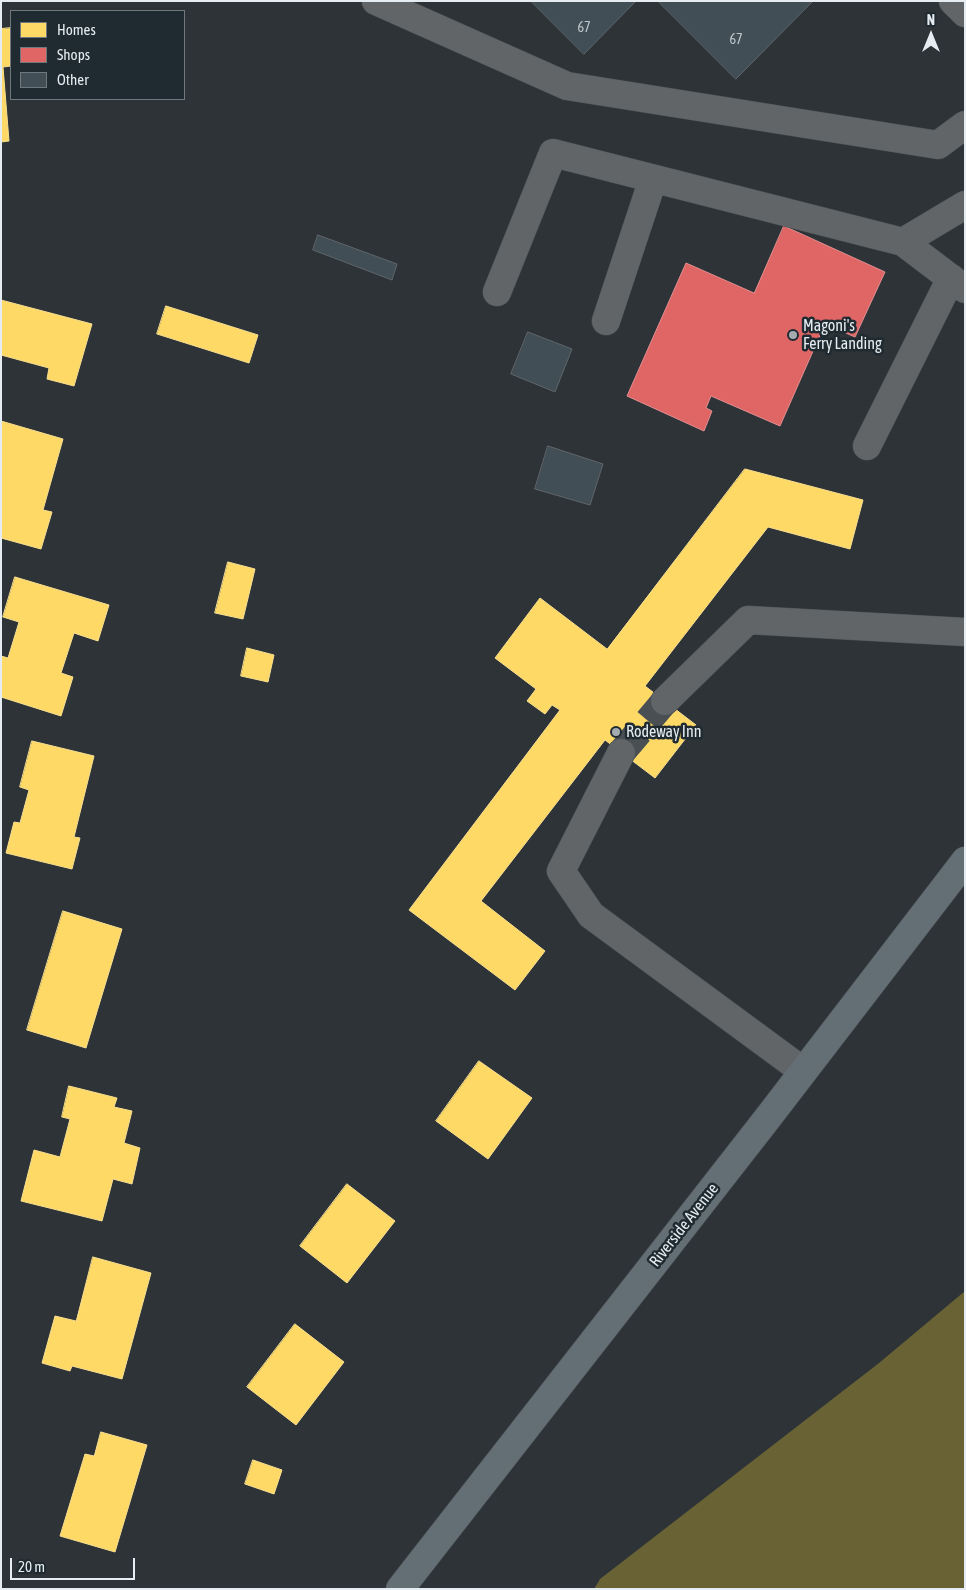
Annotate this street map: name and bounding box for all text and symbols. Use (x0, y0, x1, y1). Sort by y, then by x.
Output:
legend (10, 10, 185, 100)
north arrow (906, 10, 956, 60)
text: N (927, 12, 935, 28)
house number: 67 (577, 20, 591, 36)
text: Homes (57, 21, 96, 38)
house number: 67 (729, 32, 743, 48)
text: Shops (57, 46, 90, 63)
text: Other (57, 71, 89, 88)
place label: Magoni's Ferry Landing (803, 316, 882, 354)
marker: Magoni's Ferry Landing (787, 329, 799, 341)
place label: Rodeway Inn (626, 722, 701, 742)
marker: Rodeway Inn (610, 726, 622, 738)
street label: Riverside Avenue (645, 1179, 723, 1271)
scale bar (12, 1548, 138, 1580)
text: 20 m (18, 1558, 45, 1575)

